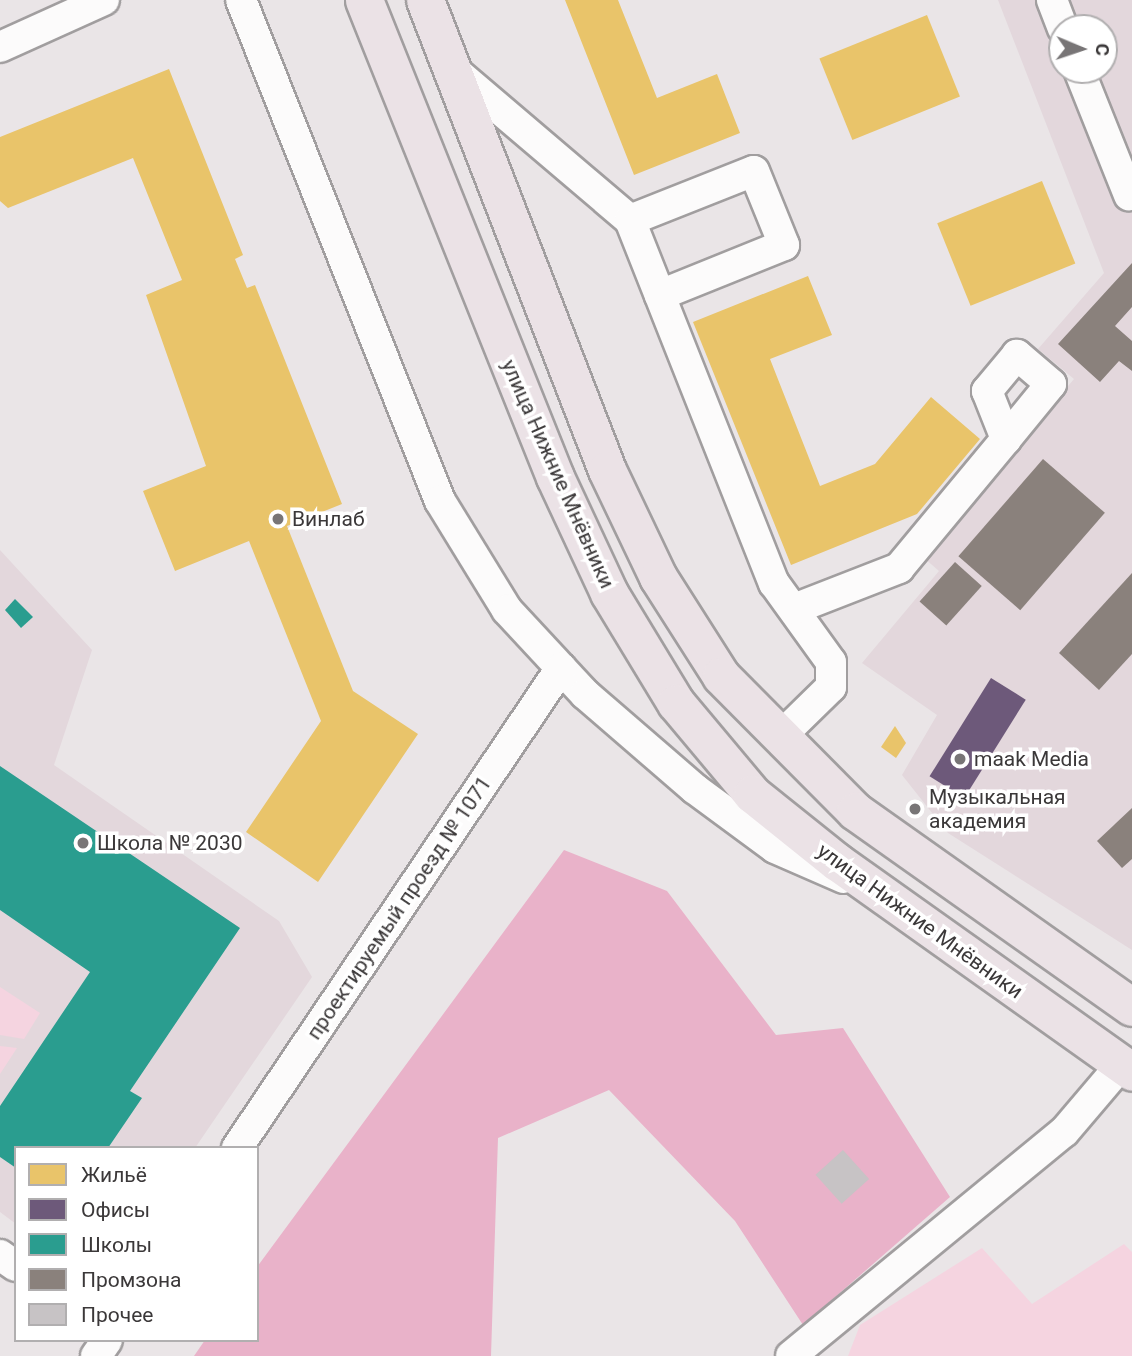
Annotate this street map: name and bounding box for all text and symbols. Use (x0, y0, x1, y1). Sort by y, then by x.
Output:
north arrow (1048, 14, 1118, 84)
text: С (1091, 43, 1114, 56)
street label: улица Нижние Мнёвники (496, 356, 620, 592)
place label: Винлаб (292, 506, 364, 532)
marker: Винлаб (270, 511, 286, 527)
place label: maak Media (974, 746, 1089, 772)
marker: maak Media (952, 751, 968, 767)
street label: проектируемый проезд № 1071 (301, 772, 497, 1044)
place label: Музыкальная академия (929, 784, 1066, 834)
marker: Музыкальная академия (907, 801, 923, 817)
place label: Школа № 2030 (97, 830, 242, 856)
marker: Школа № 2030 (75, 835, 91, 851)
street label: улица Нижние Мнёвники (812, 838, 1028, 1004)
legend (14, 1146, 259, 1342)
text: Жильё (81, 1163, 147, 1187)
text: Офисы (81, 1198, 150, 1222)
text: Школы (81, 1233, 152, 1257)
text: Промзона (81, 1268, 182, 1292)
text: Прочее (81, 1303, 153, 1327)

